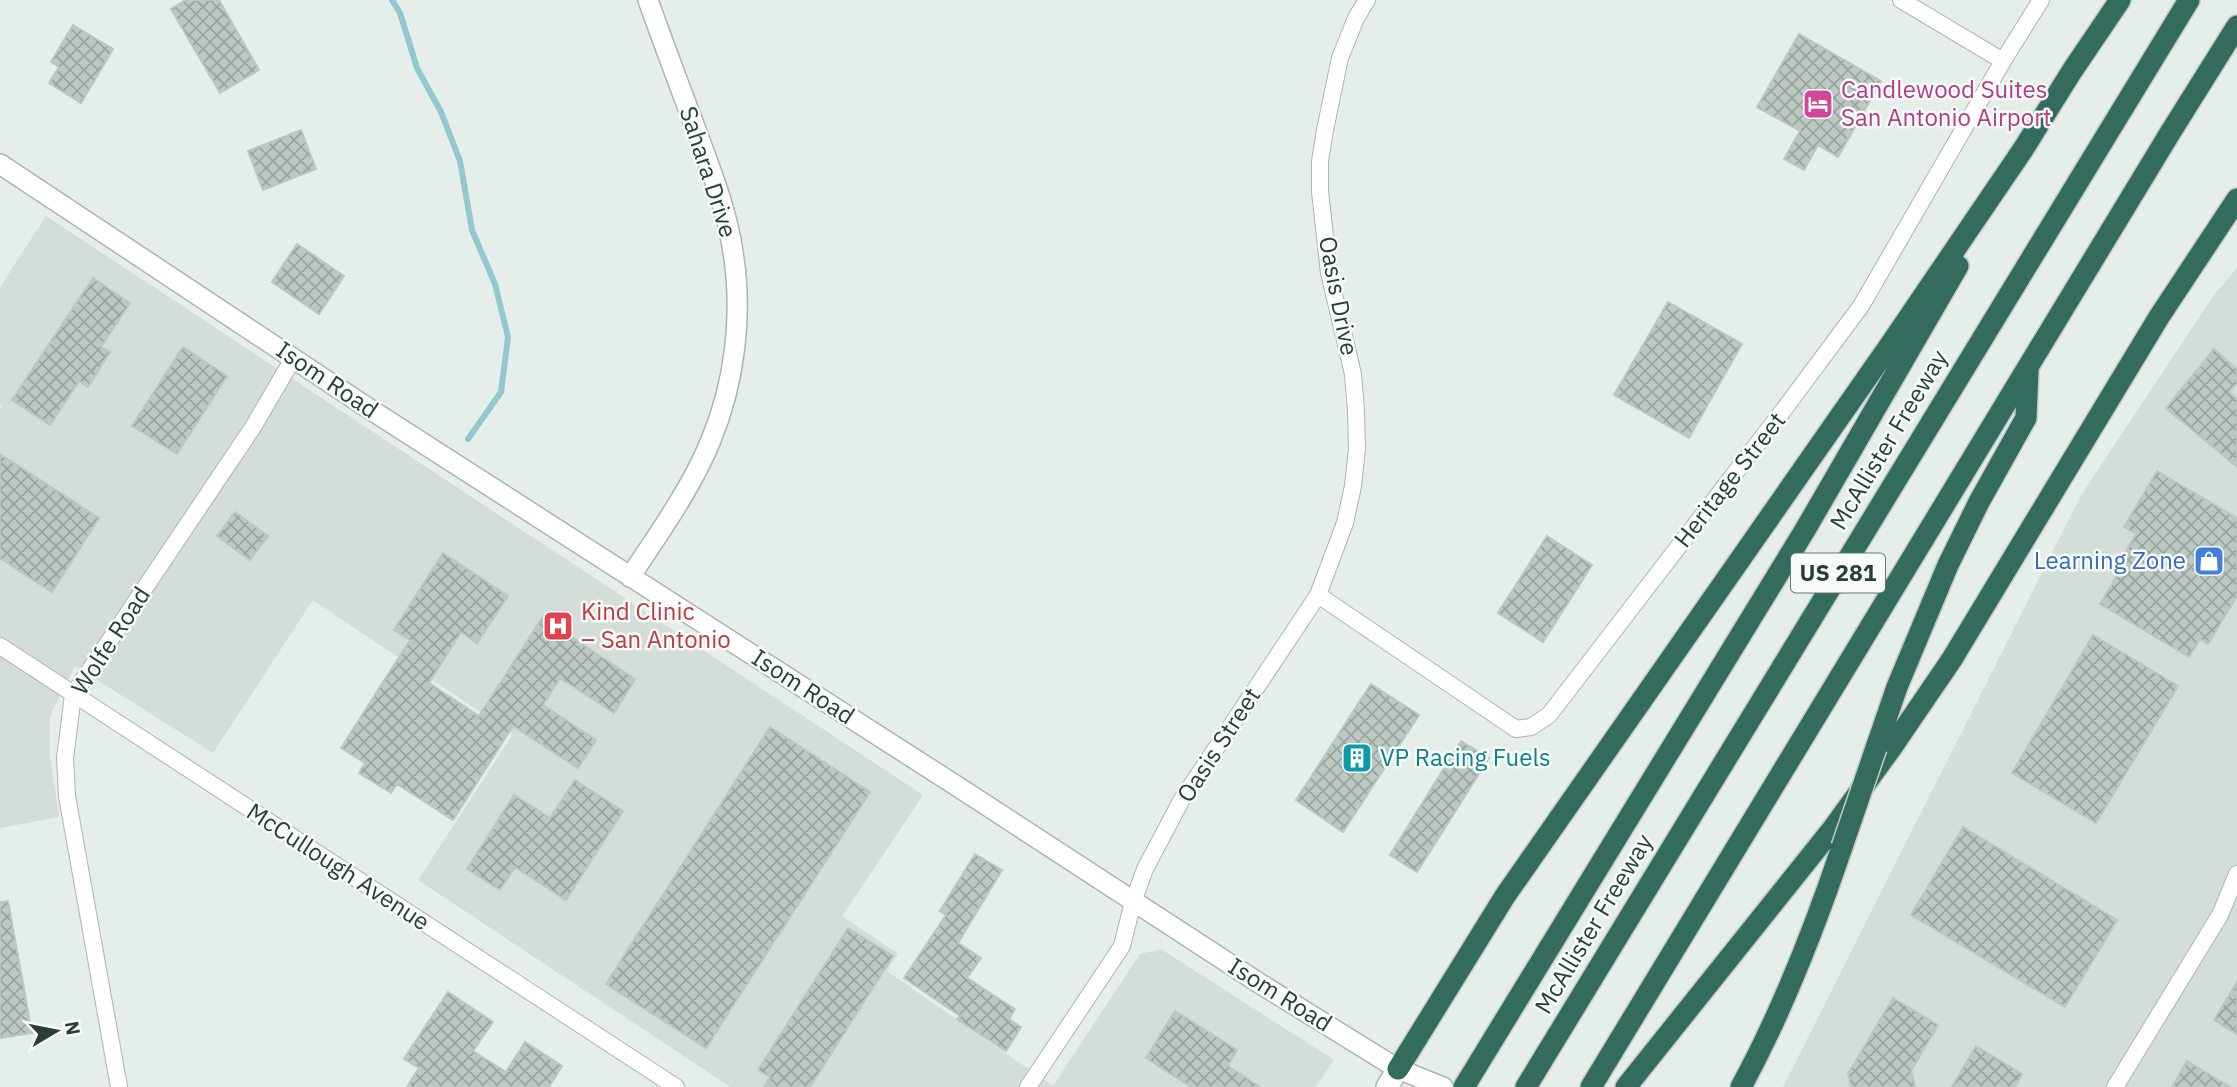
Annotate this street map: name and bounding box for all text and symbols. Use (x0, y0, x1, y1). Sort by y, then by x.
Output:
place label: Candlewood Suites San Antonio Airport (1841, 73, 2051, 133)
hotel icon: Candlewood Suites San Antonio Airport (1801, 87, 1835, 121)
street label: Sahara Drive (673, 102, 745, 241)
street label: Oasis Drive (1312, 234, 1366, 358)
street label: Isom Road (270, 333, 385, 425)
street label: McAllister Freeway (1822, 344, 1954, 535)
street label: Heritage Street (1666, 405, 1792, 554)
place label: Learning Zone (2034, 544, 2186, 576)
shop icon: Learning Zone (2192, 544, 2226, 578)
road number: US 281 (1791, 554, 1885, 593)
street label: Wolfe Road (63, 580, 157, 701)
place label: Kind Clinic – San Antonio (581, 595, 731, 655)
hospital icon: Kind Clinic – San Antonio (541, 609, 575, 643)
street label: Isom Road (746, 641, 861, 731)
street label: Oasis Street (1169, 681, 1267, 808)
building icon: VP Racing Fuels (1340, 741, 1374, 775)
place label: VP Racing Fuels (1380, 741, 1551, 773)
street label: McCullough Avenue (241, 795, 436, 937)
street label: McAllister Freeway (1527, 828, 1659, 1019)
street label: Isom Road (1223, 950, 1338, 1039)
north arrow (21, 996, 91, 1066)
text: N (60, 1019, 86, 1037)

